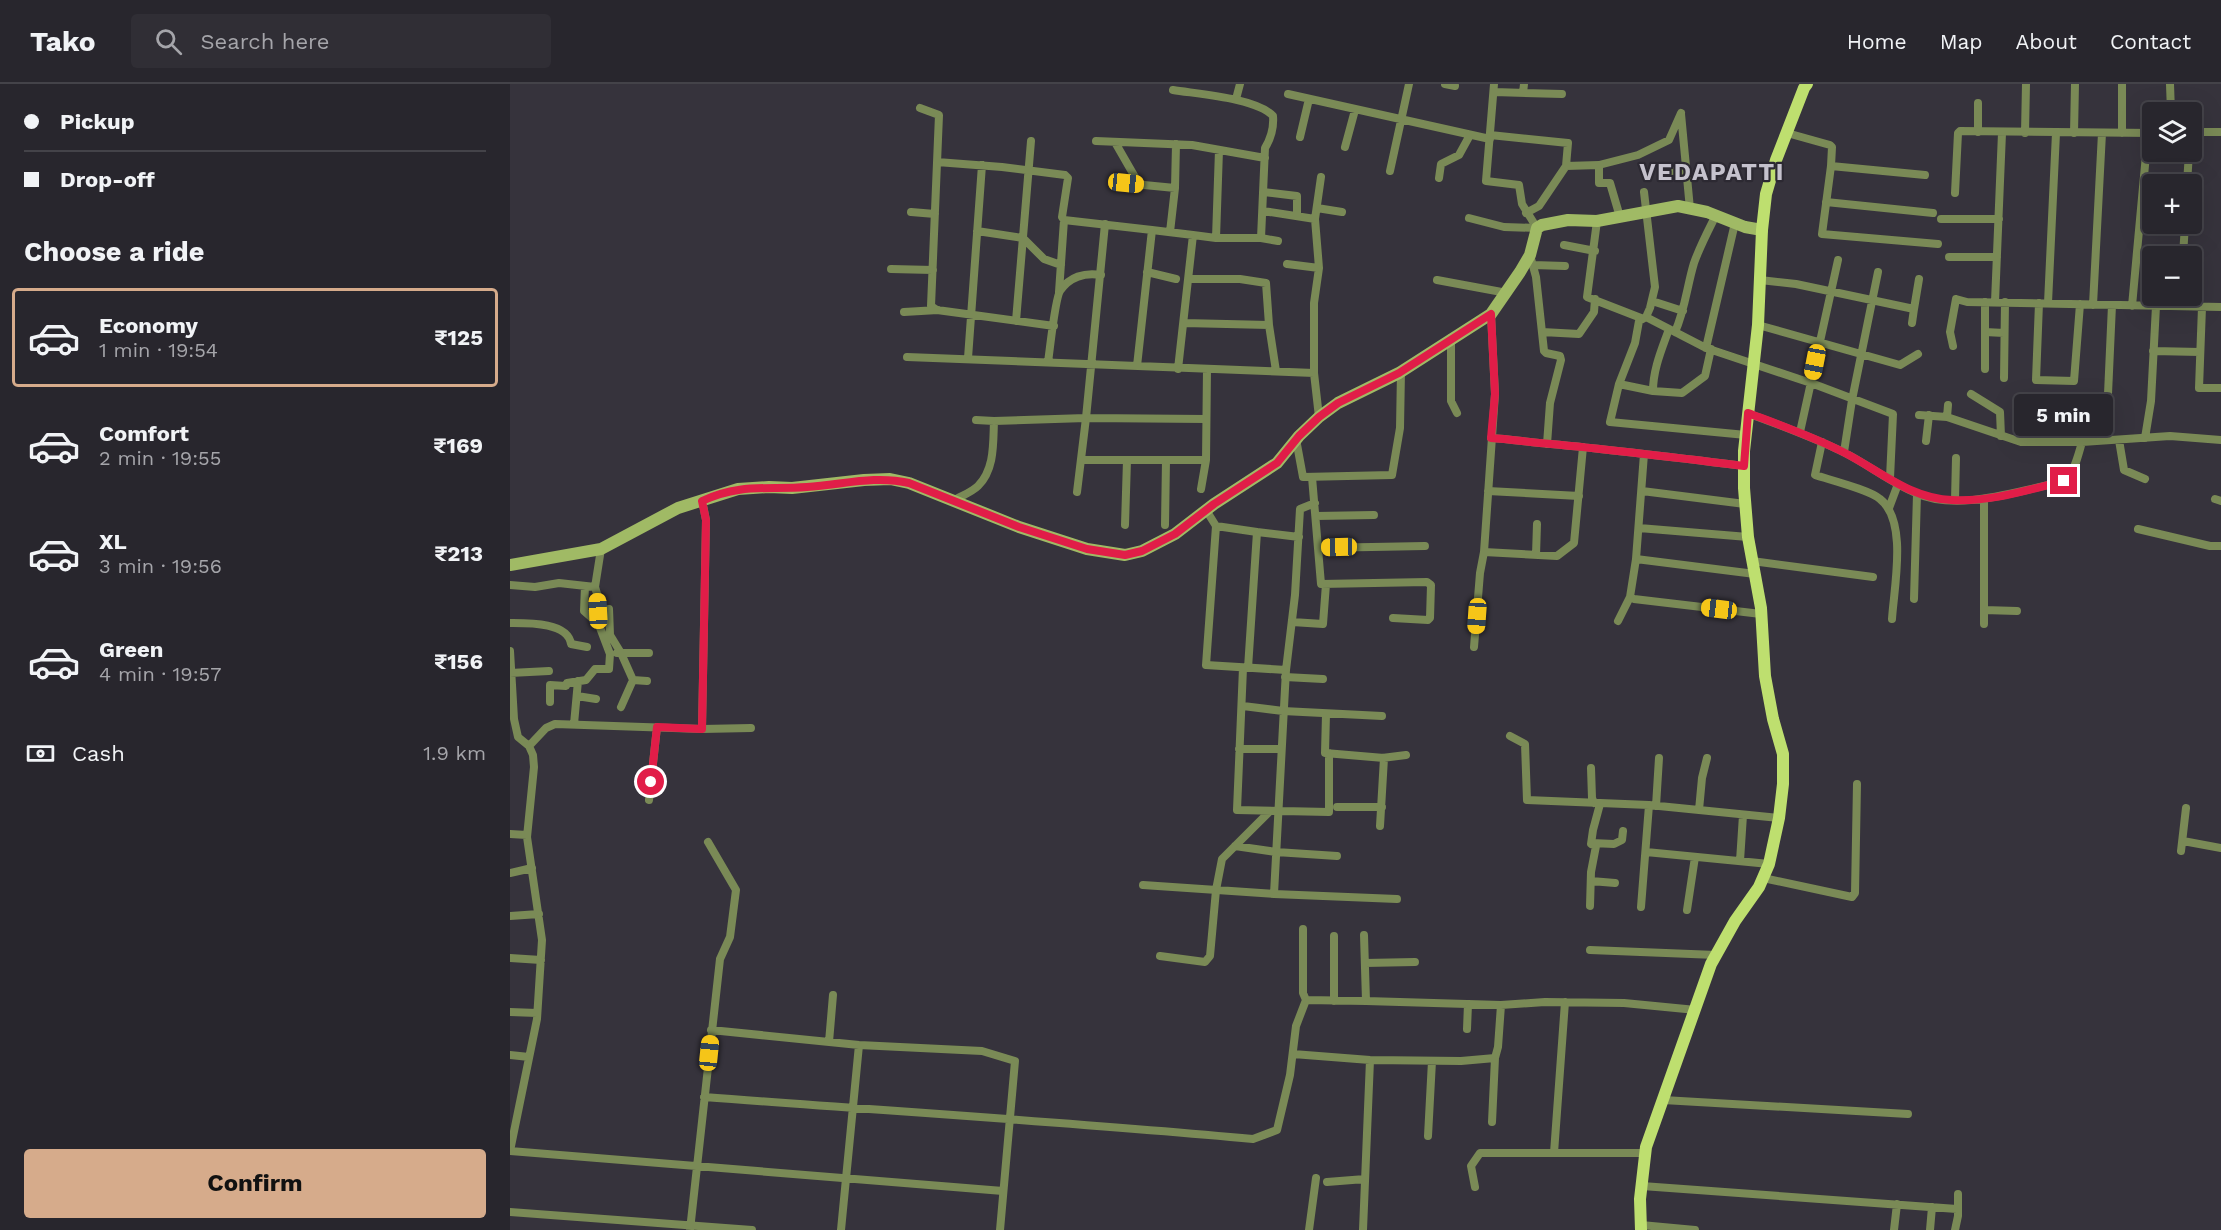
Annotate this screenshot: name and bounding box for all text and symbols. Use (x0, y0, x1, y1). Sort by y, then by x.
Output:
search box (131, 14, 551, 68)
text: Tako (30, 25, 95, 58)
icon: search (152, 25, 185, 58)
text: Search here (200, 29, 329, 54)
text: Home (1847, 29, 1907, 54)
text: Map (1940, 29, 1983, 54)
text: About (2016, 29, 2077, 54)
text: Contact (2110, 29, 2191, 54)
map controls (2142, 102, 2202, 306)
button: layers (2142, 102, 2202, 162)
text: Pickup (60, 109, 135, 134)
district label: VEDAPATTI (1639, 158, 1785, 186)
text: Drop-off (60, 167, 155, 192)
car (1107, 172, 1145, 194)
button: + (2142, 174, 2202, 234)
text: Choose a ride (24, 236, 204, 268)
button: − (2142, 246, 2202, 306)
icon: car (27, 311, 81, 365)
text: Economy (99, 313, 198, 338)
text: ₹125 (434, 325, 483, 350)
text: 1 min · 19:54 (99, 338, 218, 362)
car (1803, 343, 1827, 381)
callout: 5 min (2014, 394, 2114, 436)
text: 5 min (2036, 403, 2091, 427)
icon: car (27, 419, 81, 473)
text: Comfort (99, 421, 189, 446)
text: ₹169 (433, 433, 483, 458)
text: 2 min · 19:55 (99, 446, 221, 470)
route end (2050, 467, 2077, 494)
icon: car (27, 527, 81, 581)
text: XL (99, 529, 127, 554)
car (1321, 538, 1357, 556)
text: ₹213 (434, 541, 483, 566)
text: 3 min · 19:56 (99, 554, 222, 578)
car (588, 593, 608, 629)
car (1467, 597, 1487, 635)
car (1700, 598, 1738, 620)
icon: car (27, 635, 81, 689)
text: Green (99, 637, 163, 662)
text: ₹156 (434, 649, 483, 674)
text: 4 min · 19:57 (99, 662, 221, 686)
icon: cash (24, 737, 57, 770)
text: Cash (72, 741, 125, 766)
text: 1.9 km (423, 741, 486, 765)
route start (637, 768, 664, 795)
car (698, 1034, 720, 1072)
button: Confirm (24, 1149, 486, 1218)

